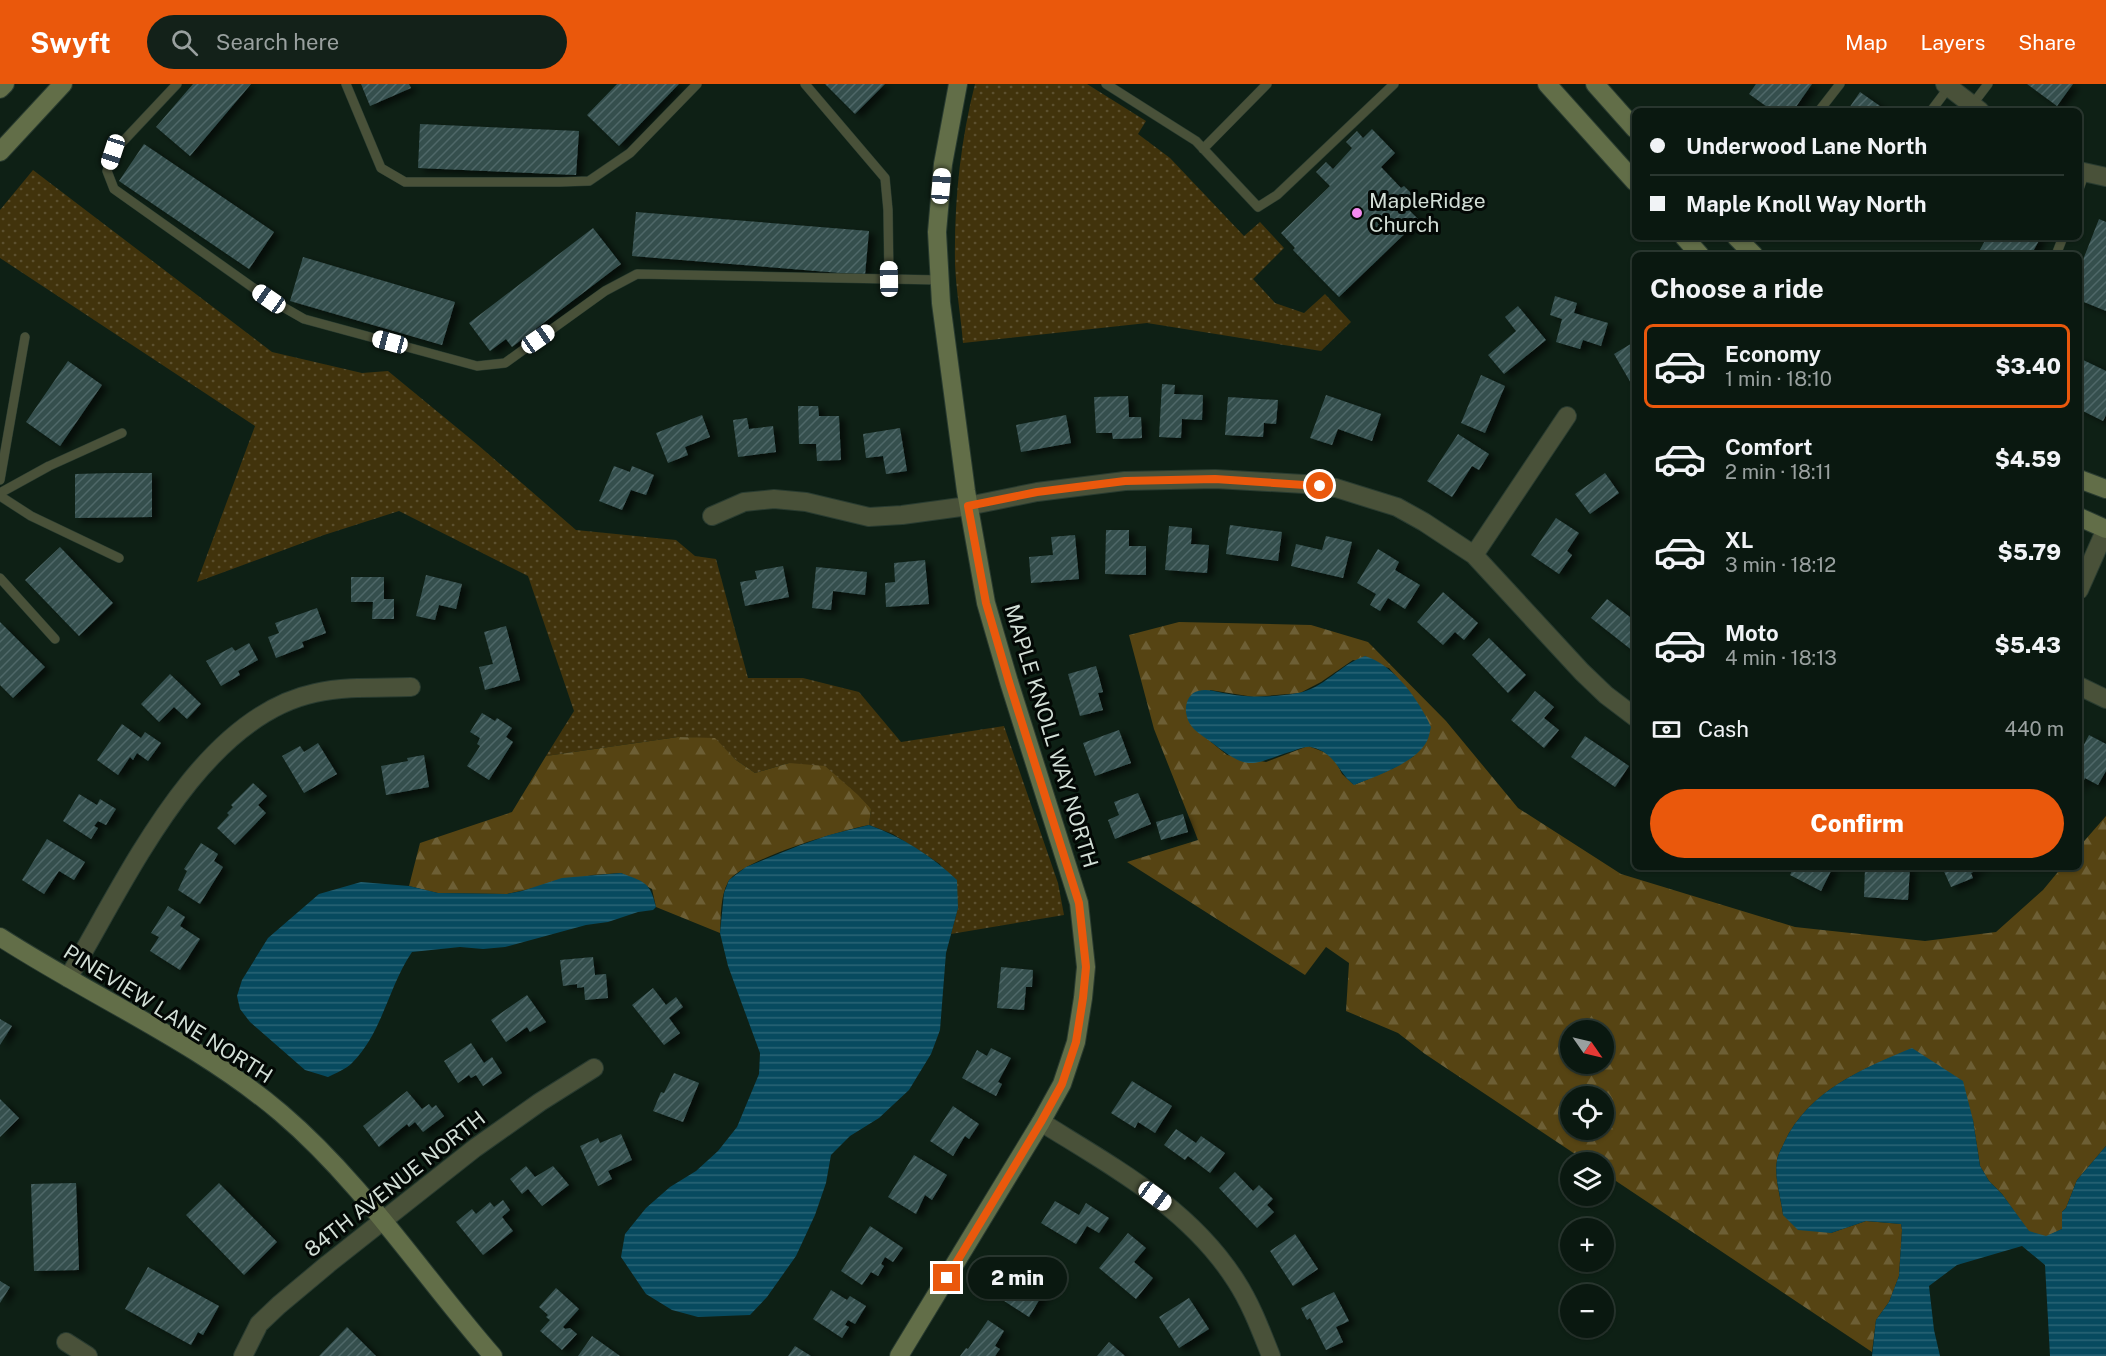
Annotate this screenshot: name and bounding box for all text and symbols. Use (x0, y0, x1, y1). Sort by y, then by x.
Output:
search box (147, 15, 567, 69)
text: Swyft (30, 26, 111, 59)
icon: search (168, 26, 201, 59)
text: Search here (216, 29, 339, 55)
text: Map (1845, 30, 1888, 55)
text: Layers (1921, 30, 1985, 55)
text: Share (2018, 30, 2076, 55)
car (99, 132, 127, 172)
text: Underwood Lane North (1686, 133, 1927, 159)
car (930, 167, 952, 205)
place label: MapleRidge Church (1369, 188, 1486, 237)
text: Maple Knoll Way North (1686, 191, 1926, 217)
marker: MapleRidge Church (1350, 206, 1364, 220)
car (880, 261, 898, 297)
text: Choose a ride (1650, 272, 1824, 304)
car (249, 281, 289, 317)
car (518, 321, 558, 357)
car (370, 329, 410, 355)
icon: car (1653, 339, 1707, 393)
text: Economy (1725, 341, 1821, 367)
text: $3.40 (1995, 353, 2061, 379)
text: 1 min · 18:10 (1725, 367, 1832, 391)
icon: car (1653, 432, 1707, 486)
text: Comfort (1725, 434, 1812, 460)
text: $4.59 (1995, 446, 2061, 472)
text: 2 min · 18:11 (1725, 460, 1832, 484)
route start (1306, 472, 1333, 499)
icon: car (1653, 525, 1707, 579)
text: XL (1725, 527, 1753, 553)
text: $5.79 (1998, 539, 2061, 565)
text: 3 min · 18:12 (1725, 553, 1836, 577)
street label: MAPLE KNOLL WAY NORTH (999, 601, 1103, 870)
icon: car (1653, 618, 1707, 672)
text: Moto (1725, 620, 1779, 646)
text: $5.43 (1995, 632, 2061, 658)
text: 4 min · 18:13 (1725, 646, 1837, 670)
icon: cash (1650, 713, 1683, 746)
text: Cash (1698, 716, 1749, 742)
text: 440 m (2004, 717, 2064, 741)
button: Confirm (1650, 789, 2064, 858)
street label: PINEVIEW LANE NORTH (59, 939, 277, 1088)
north arrow (1560, 1020, 1614, 1074)
map controls (1560, 1020, 1614, 1338)
button: locate (1560, 1086, 1614, 1140)
street label: 84TH AVENUE NORTH (299, 1105, 490, 1262)
button: layers (1560, 1152, 1614, 1206)
car (1135, 1178, 1175, 1214)
button: + (1560, 1218, 1614, 1272)
callout: 2 min (968, 1257, 1067, 1299)
route end (933, 1264, 960, 1291)
text: 2 min (991, 1266, 1044, 1290)
button: − (1560, 1284, 1614, 1338)

